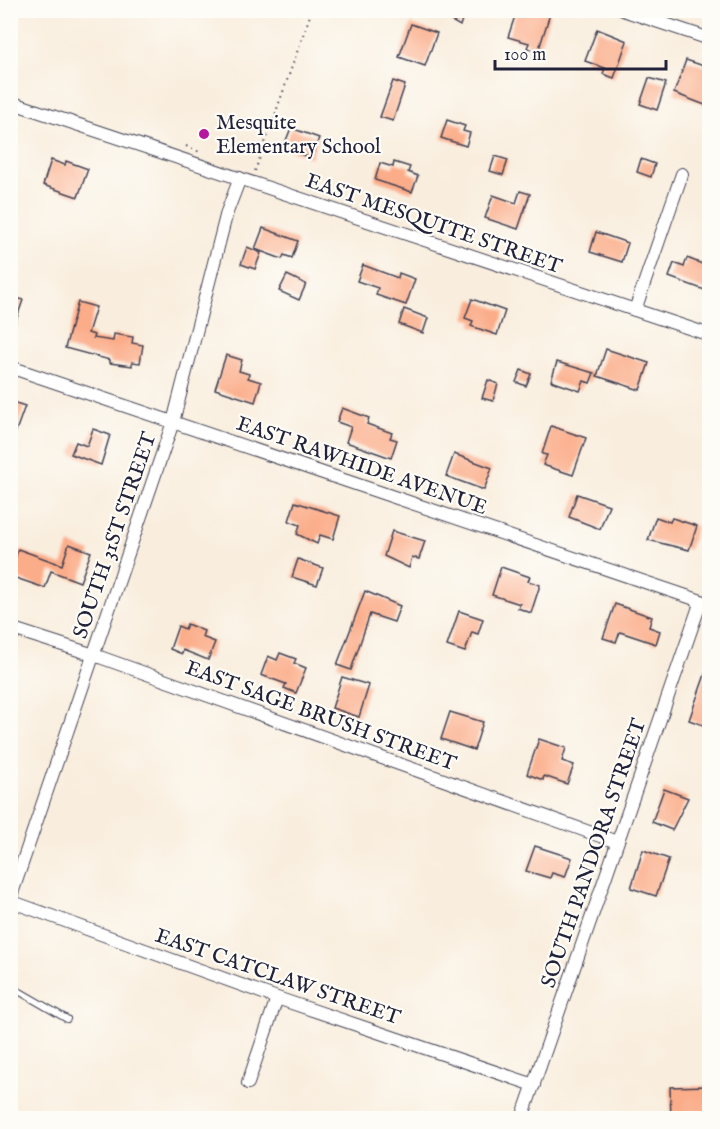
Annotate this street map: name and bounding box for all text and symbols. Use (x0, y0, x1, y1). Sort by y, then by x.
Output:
scale bar (495, 33, 666, 71)
text: 100 m (504, 44, 546, 67)
place label: Mesquite Elementary School (216, 110, 381, 161)
marker: Mesquite Elementary School (197, 127, 211, 141)
street label: EAST MESQUITE STREET (302, 168, 566, 281)
street label: EAST RAWHIDE AVENUE (233, 411, 490, 522)
street label: SOUTH 31ST STREET (67, 428, 164, 642)
street label: EAST SAGE BRUSH STREET (181, 655, 460, 778)
street label: SOUTH PANDORA STREET (536, 715, 653, 992)
street label: EAST CATCLAW STREET (151, 923, 404, 1032)

